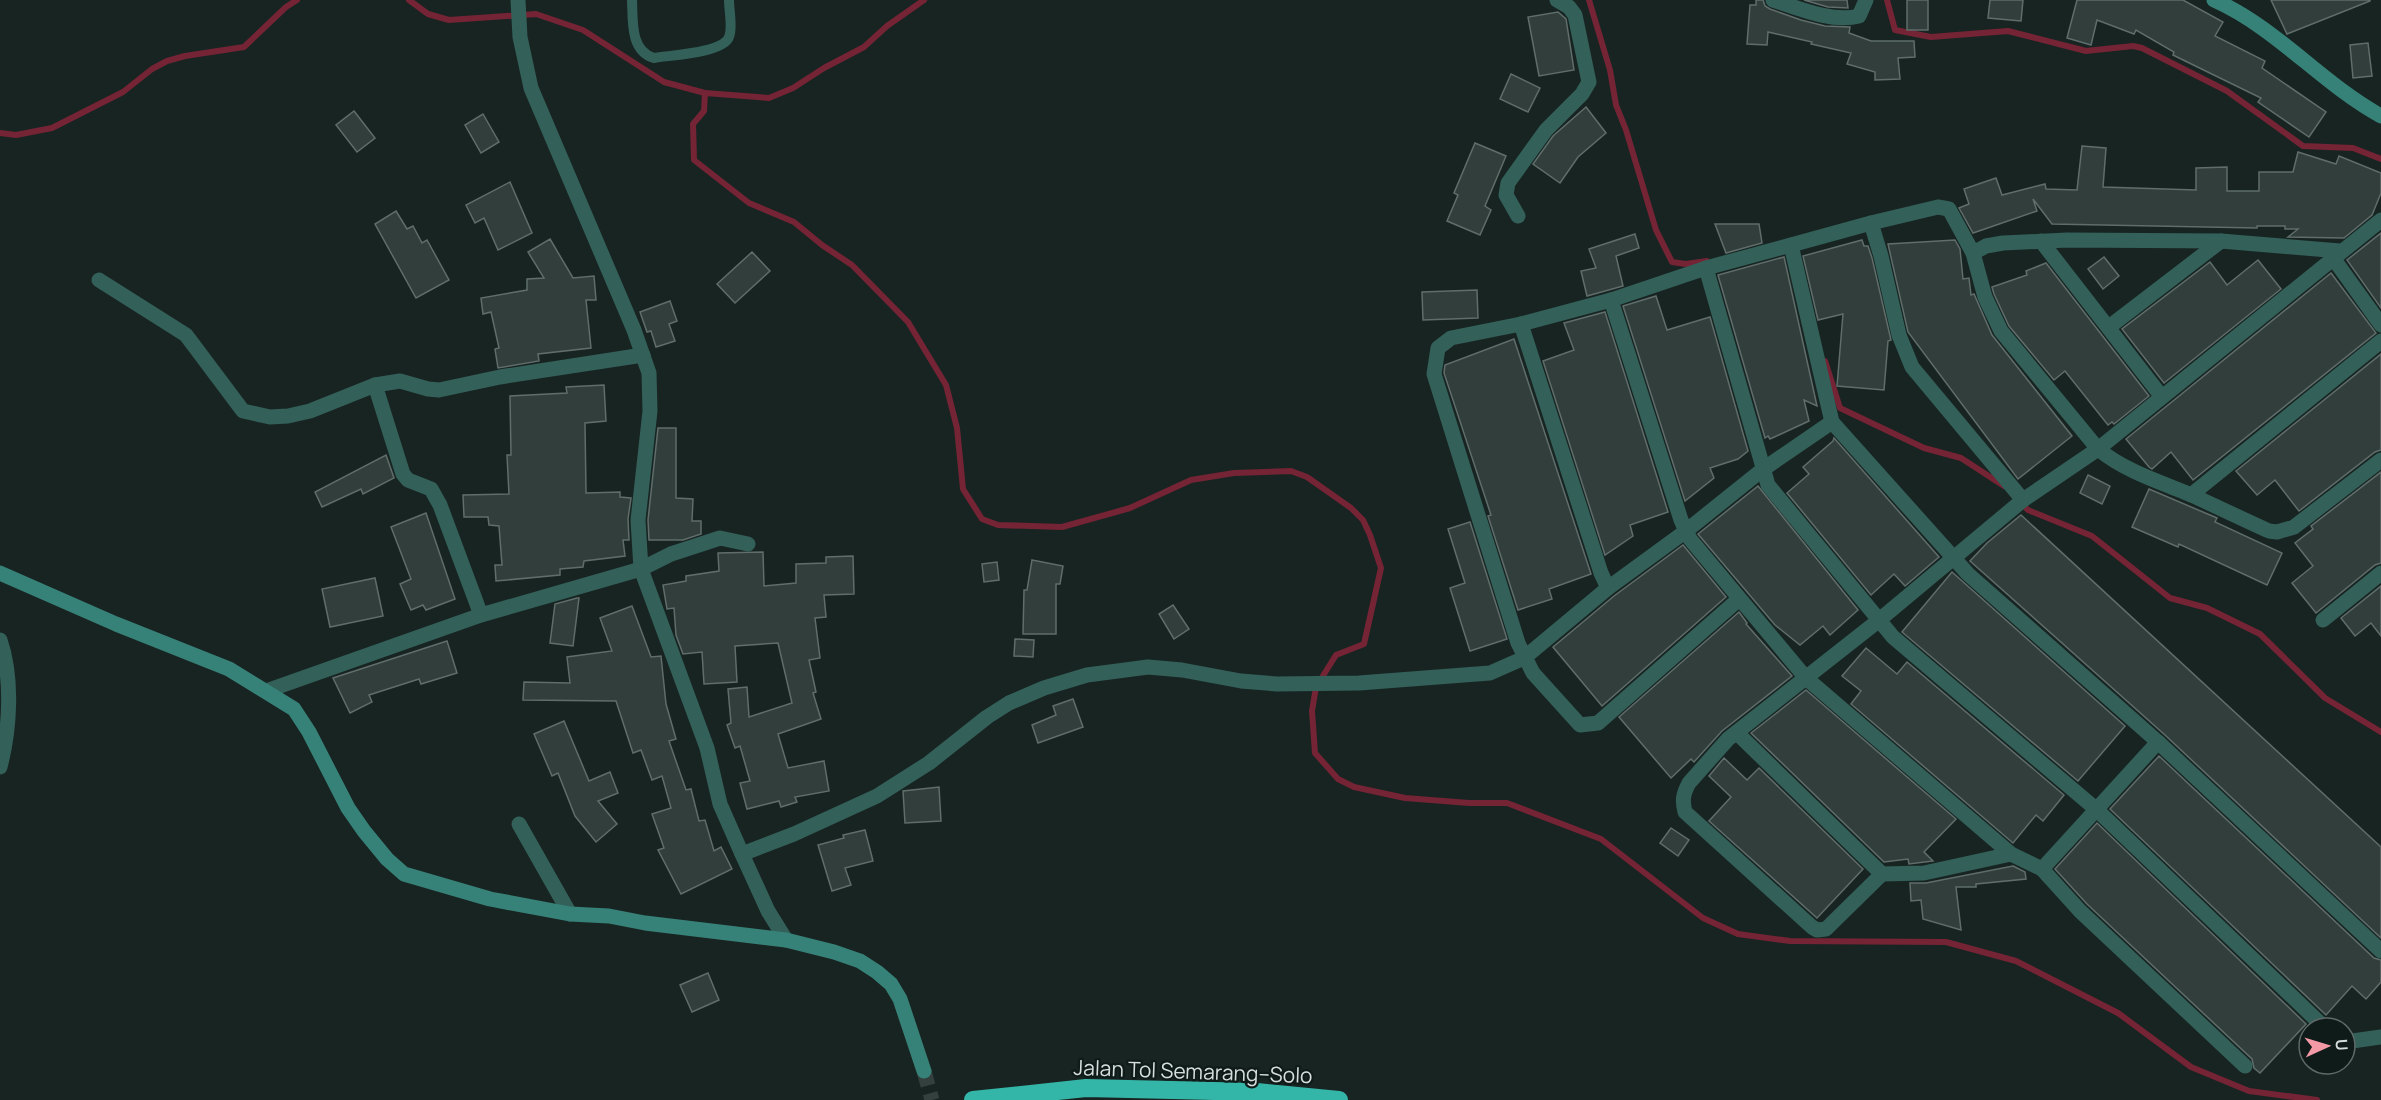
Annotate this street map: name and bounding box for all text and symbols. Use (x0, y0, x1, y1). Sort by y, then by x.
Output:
north arrow (2297, 1016, 2357, 1076)
text: U (2331, 1038, 2353, 1051)
street label: Jalan Tol Semarang–Solo (1073, 1053, 1313, 1089)

